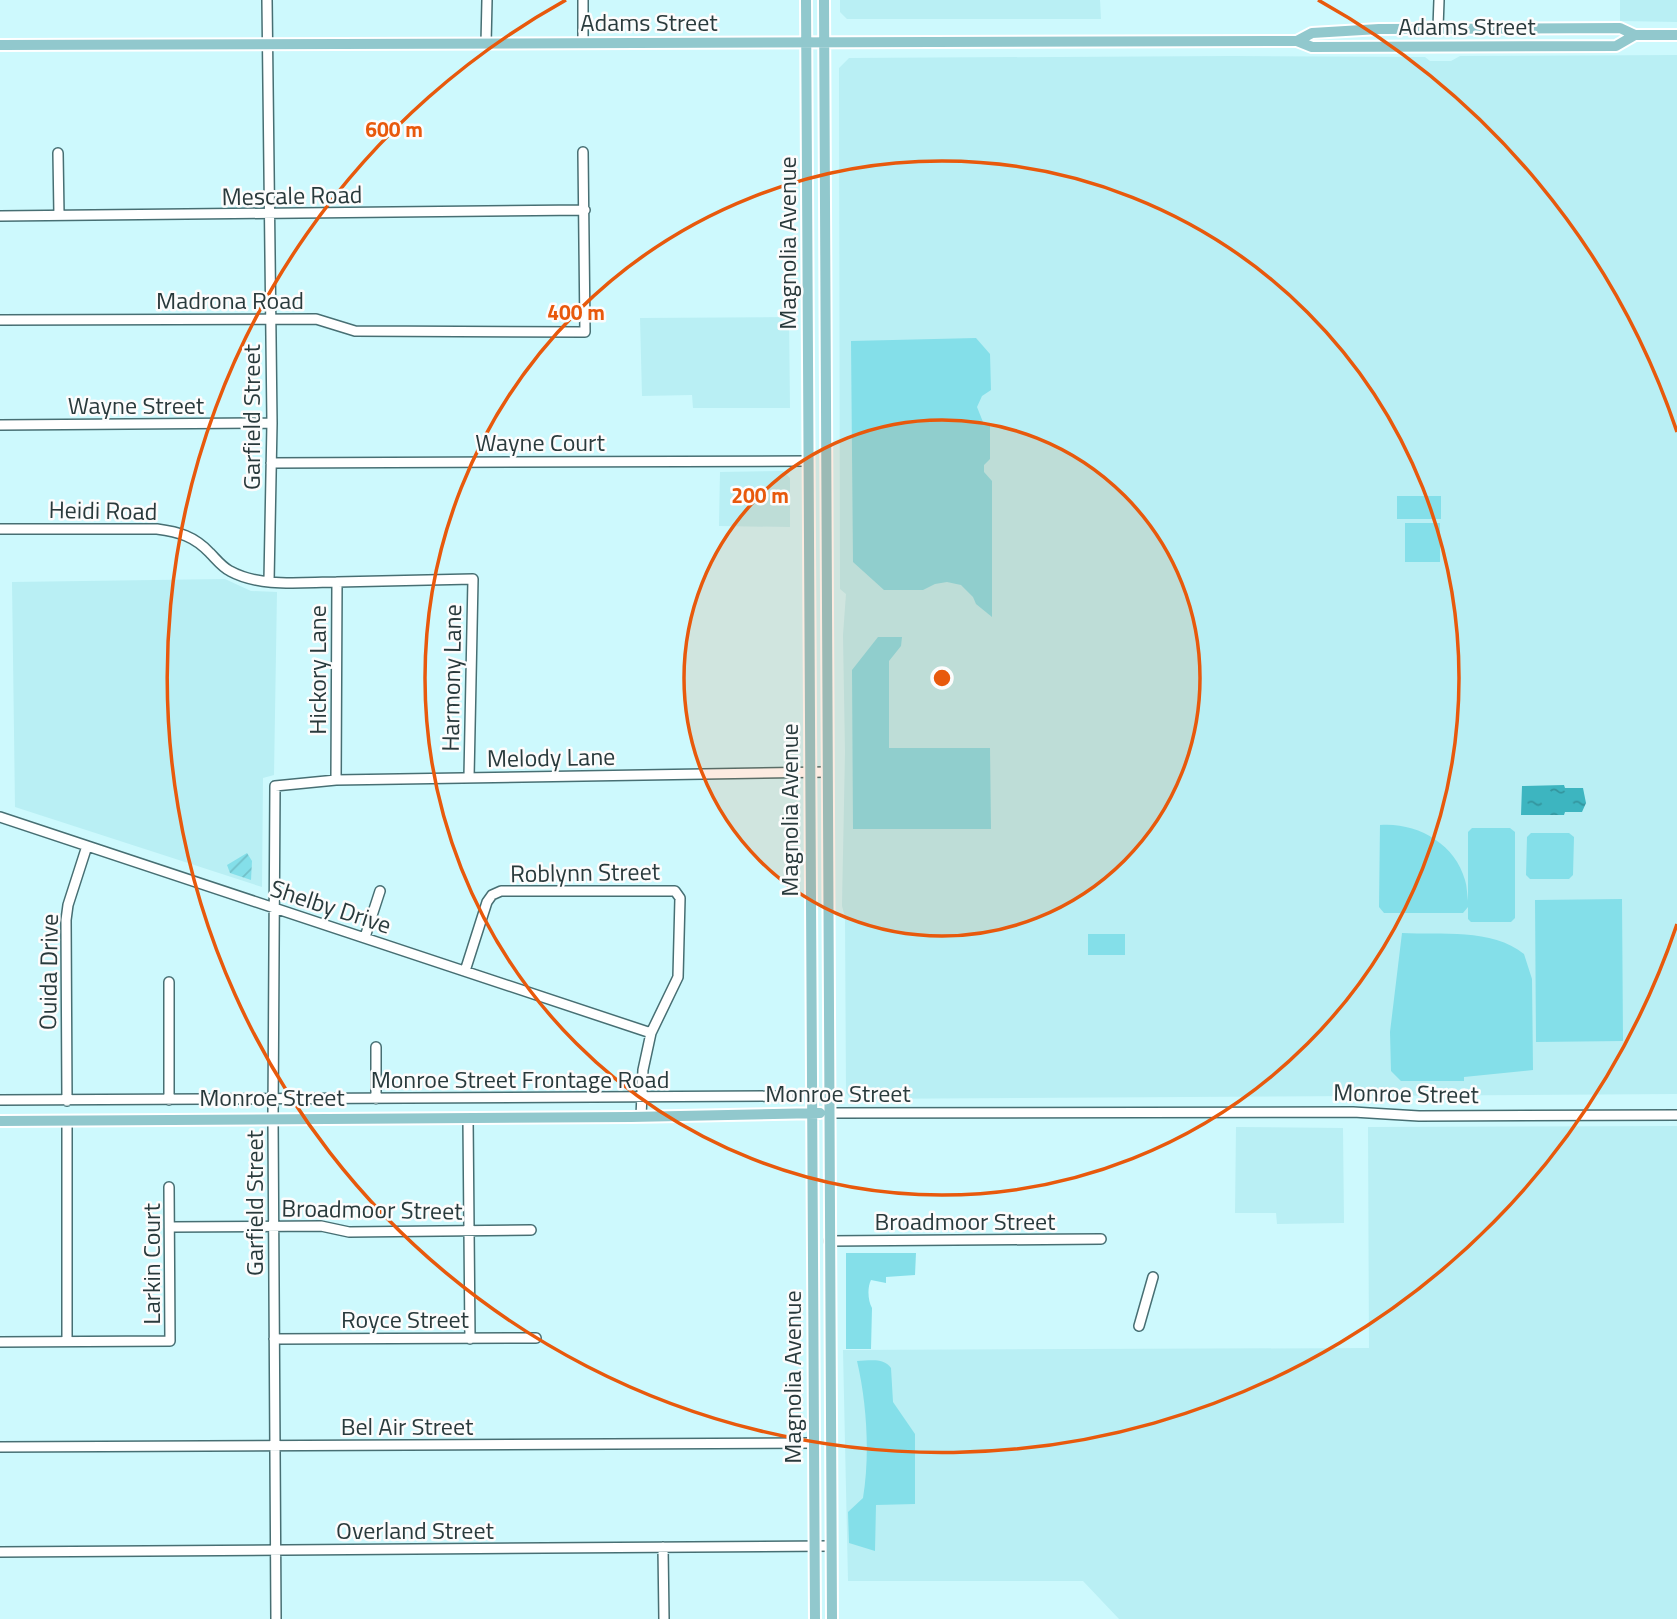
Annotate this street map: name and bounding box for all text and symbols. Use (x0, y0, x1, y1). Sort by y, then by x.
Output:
street label: Adams Street (580, 4, 718, 40)
street label: Adams Street (1398, 8, 1536, 44)
text: 600 m (365, 113, 423, 145)
street label: Magnolia Avenue (769, 156, 805, 330)
street label: Mescale Road (221, 176, 363, 214)
street label: Madrona Road (156, 282, 304, 318)
text: 400 m (547, 296, 605, 328)
street label: Garfield Street (233, 344, 269, 490)
street label: Wayne Street (68, 387, 205, 423)
street label: Wayne Court (475, 424, 605, 460)
text: 200 m (731, 479, 789, 511)
street label: Heidi Road (48, 491, 158, 529)
street label: Harmony Lane (432, 604, 470, 752)
street label: Hickory Lane (299, 605, 335, 735)
centre of rings (930, 666, 954, 690)
street label: Magnolia Avenue (771, 723, 807, 897)
street label: Melody Lane (486, 738, 616, 776)
street label: Roblynn Street (510, 853, 661, 891)
street label: Shelby Drive (266, 870, 396, 942)
street label: Ouida Drive (29, 914, 67, 1030)
street label: Monroe Street Frontage Road (371, 1061, 669, 1097)
street label: Monroe Street (1333, 1074, 1480, 1112)
street label: Monroe Street (765, 1075, 911, 1111)
street label: Monroe Street (199, 1079, 345, 1115)
street label: Garfield Street (236, 1130, 272, 1276)
street label: Broadmoor Street (281, 1189, 463, 1229)
street label: Larkin Court (133, 1203, 169, 1325)
street label: Broadmoor Street (874, 1203, 1056, 1239)
street label: Magnolia Avenue (774, 1290, 810, 1464)
street label: Royce Street (341, 1301, 470, 1337)
street label: Bel Air Street (341, 1408, 474, 1444)
street label: Overland Street (336, 1512, 495, 1548)

